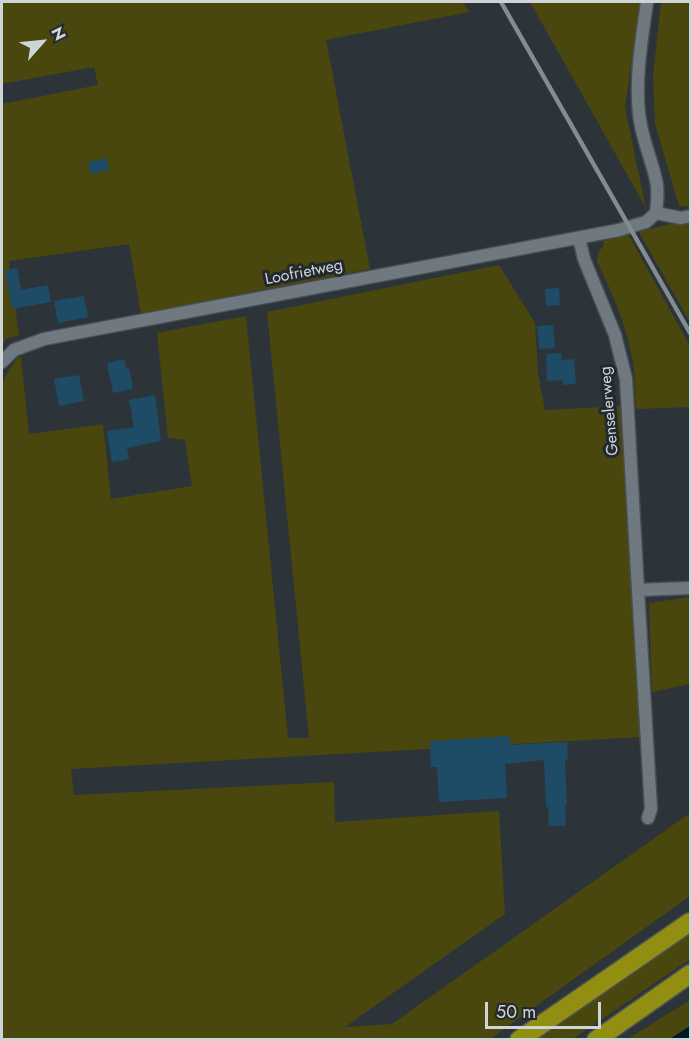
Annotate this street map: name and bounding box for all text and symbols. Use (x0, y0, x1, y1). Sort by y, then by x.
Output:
north arrow (12, 12, 72, 72)
text: N (45, 23, 72, 44)
street label: Loofrietweg (263, 256, 345, 290)
street label: Genselerweg (597, 366, 623, 456)
scale bar (488, 990, 604, 1028)
text: 50 m (496, 999, 536, 1025)

